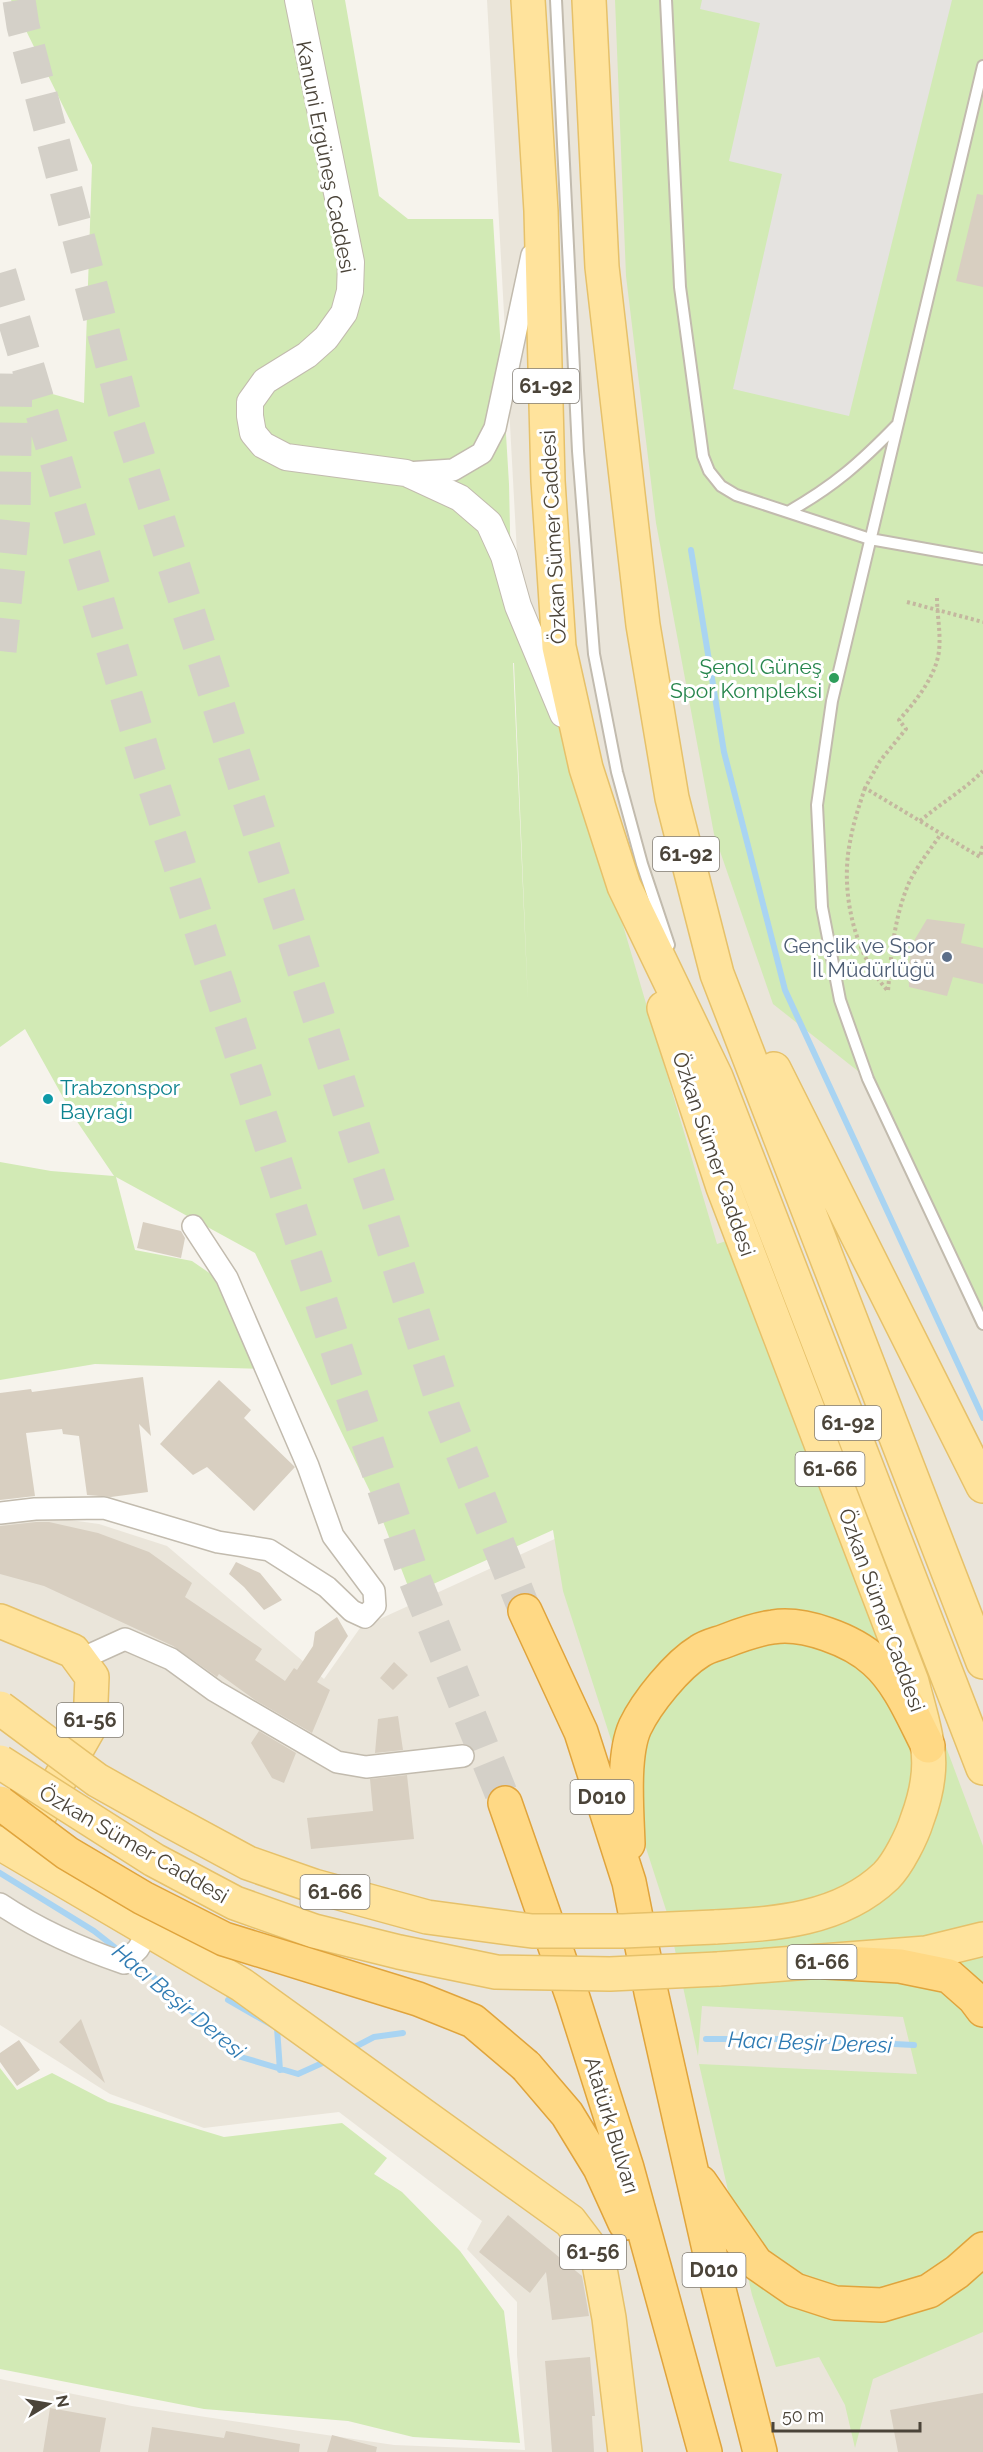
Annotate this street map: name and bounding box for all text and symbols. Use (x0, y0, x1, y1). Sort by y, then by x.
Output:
street label: Kanuni Ergüneş Caddesi (291, 39, 361, 275)
road number: 61-92 (513, 369, 579, 403)
street label: Özkan Sümer Caddesi (535, 429, 571, 645)
place label: Şenol Güneş Spor Kompleksi (670, 654, 822, 703)
marker: Şenol Güneş Spor Kompleksi (827, 671, 841, 685)
road number: 61-92 (653, 837, 719, 871)
place label: Gençlik ve Spor İl Müdürlüğü (784, 933, 936, 982)
marker: Gençlik ve Spor İl Müdürlüğü (940, 950, 954, 964)
street label: Özkan Sümer Caddesi (667, 1049, 761, 1259)
place label: Trabzonspor Bayrağı (60, 1075, 181, 1124)
marker: Trabzonspor Bayrağı (41, 1092, 55, 1106)
road number: 61-92 (815, 1406, 881, 1440)
road number: 61-66 (796, 1452, 864, 1486)
street label: Özkan Sümer Caddesi (834, 1505, 930, 1715)
road number: 61-56 (57, 1703, 123, 1737)
street label: Özkan Sümer Caddesi (35, 1780, 233, 1908)
road number: D010 (570, 1780, 634, 1814)
road number: 61-66 (300, 1875, 370, 1909)
water label: Hacı Beşir Deresi (108, 1938, 251, 2065)
road number: 61-66 (788, 1945, 856, 1979)
water label: Hacı Beşir Deresi (727, 2026, 894, 2058)
street label: Atatürk Bulvarı (579, 2054, 645, 2196)
road number: 61-56 (560, 2235, 626, 2269)
road number: D010 (682, 2253, 746, 2287)
north arrow (18, 2374, 78, 2434)
text: N (52, 2393, 73, 2409)
scale bar (773, 2395, 920, 2433)
text: 50 m (782, 2405, 824, 2426)

